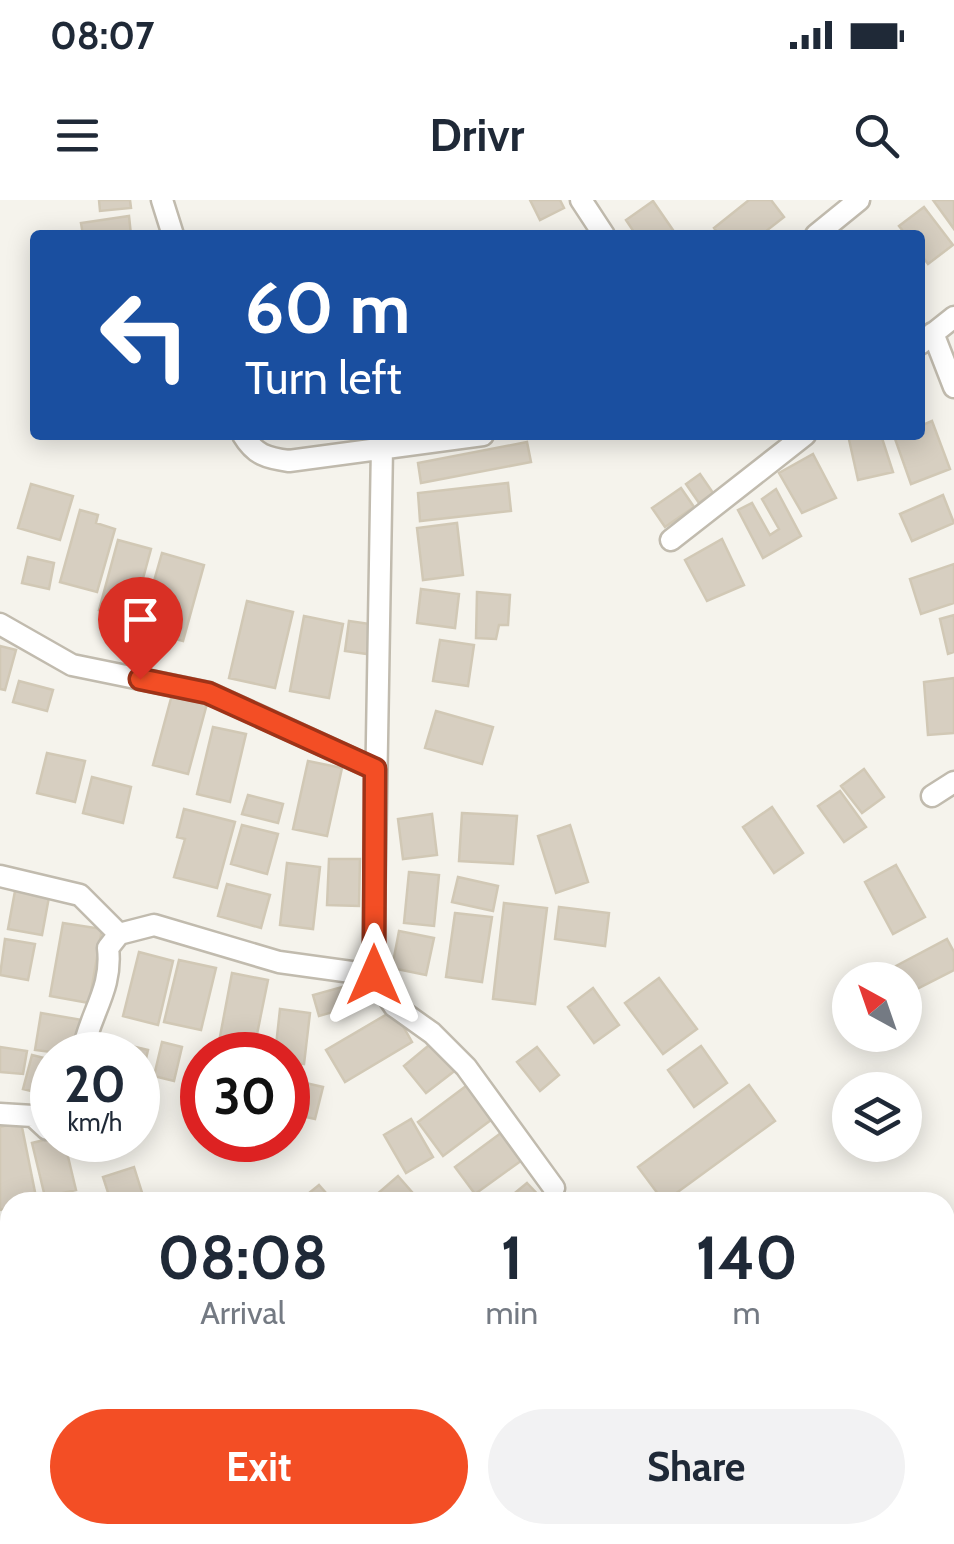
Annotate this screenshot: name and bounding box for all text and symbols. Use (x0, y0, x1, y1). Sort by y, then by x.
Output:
text: 08:07 (50, 12, 154, 59)
icon: menu (50, 108, 105, 163)
text: Drivr (430, 108, 524, 162)
icon: search (849, 108, 904, 163)
text: 60 m (245, 265, 410, 351)
icon: left (80, 270, 210, 400)
text: Turn left (245, 351, 402, 405)
pin (98, 577, 183, 680)
icon: arrive (113, 592, 168, 647)
position arrow (322, 923, 426, 1027)
north arrow (832, 962, 922, 1052)
map controls (832, 962, 922, 1162)
speed limit sign: 30 (180, 1032, 310, 1162)
text: 20 (64, 1054, 126, 1115)
button: layers (832, 1072, 922, 1162)
text: km/h (68, 1107, 122, 1137)
text: 08:08 (157, 1221, 328, 1294)
text: 1 (501, 1221, 523, 1294)
text: 140 (696, 1221, 798, 1294)
text: Arrival (200, 1293, 285, 1332)
text: min (486, 1293, 538, 1332)
text: m (733, 1293, 761, 1332)
button: Exit (50, 1409, 468, 1524)
button: Share (488, 1409, 905, 1524)

